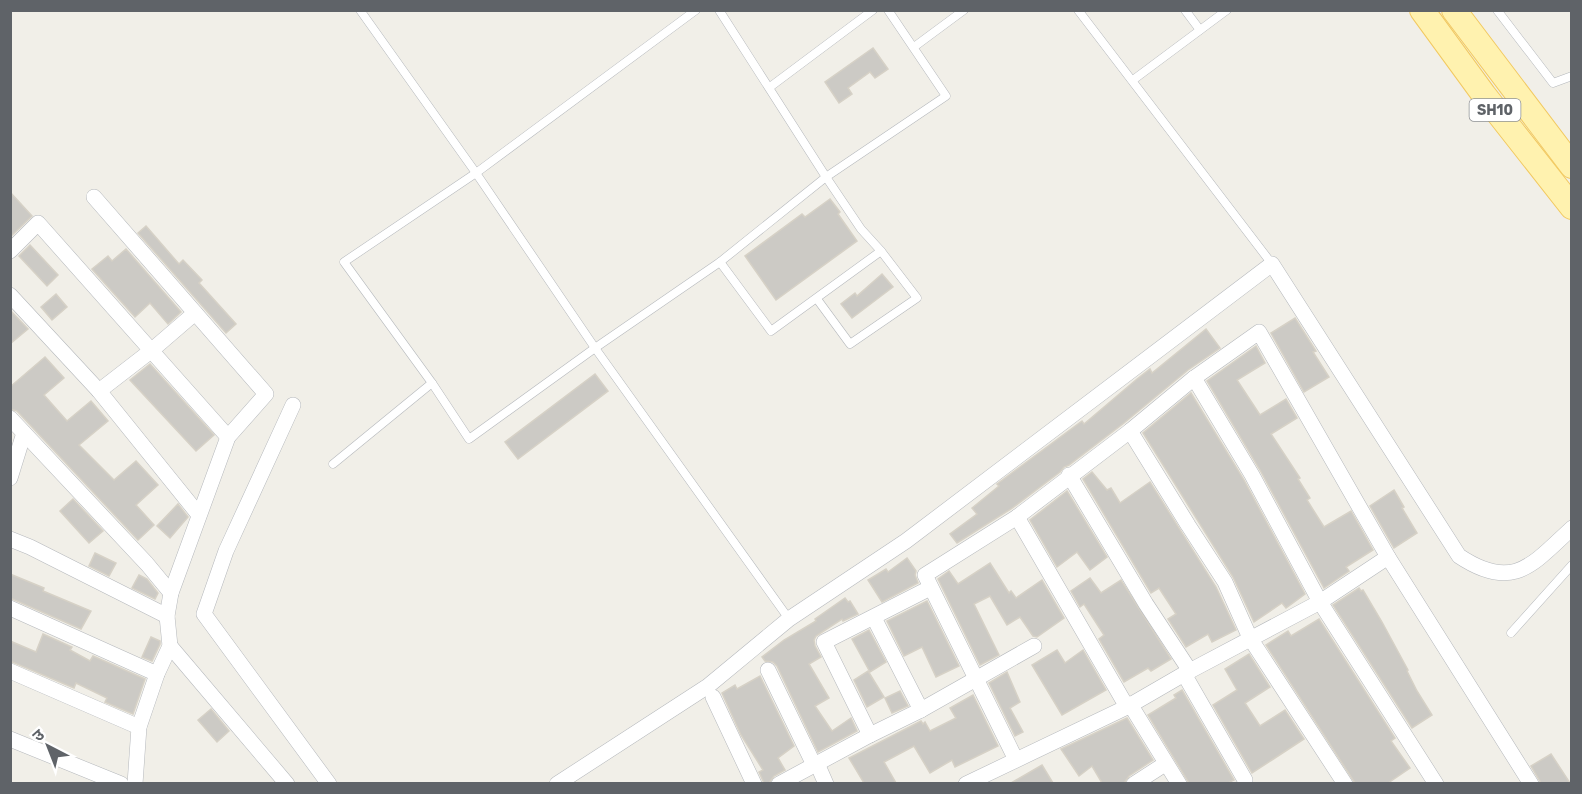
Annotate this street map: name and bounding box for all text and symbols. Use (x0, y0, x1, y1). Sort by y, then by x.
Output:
road number: SH10 (1470, 99, 1520, 121)
north arrow (18, 716, 78, 776)
text: उ (28, 725, 49, 745)

